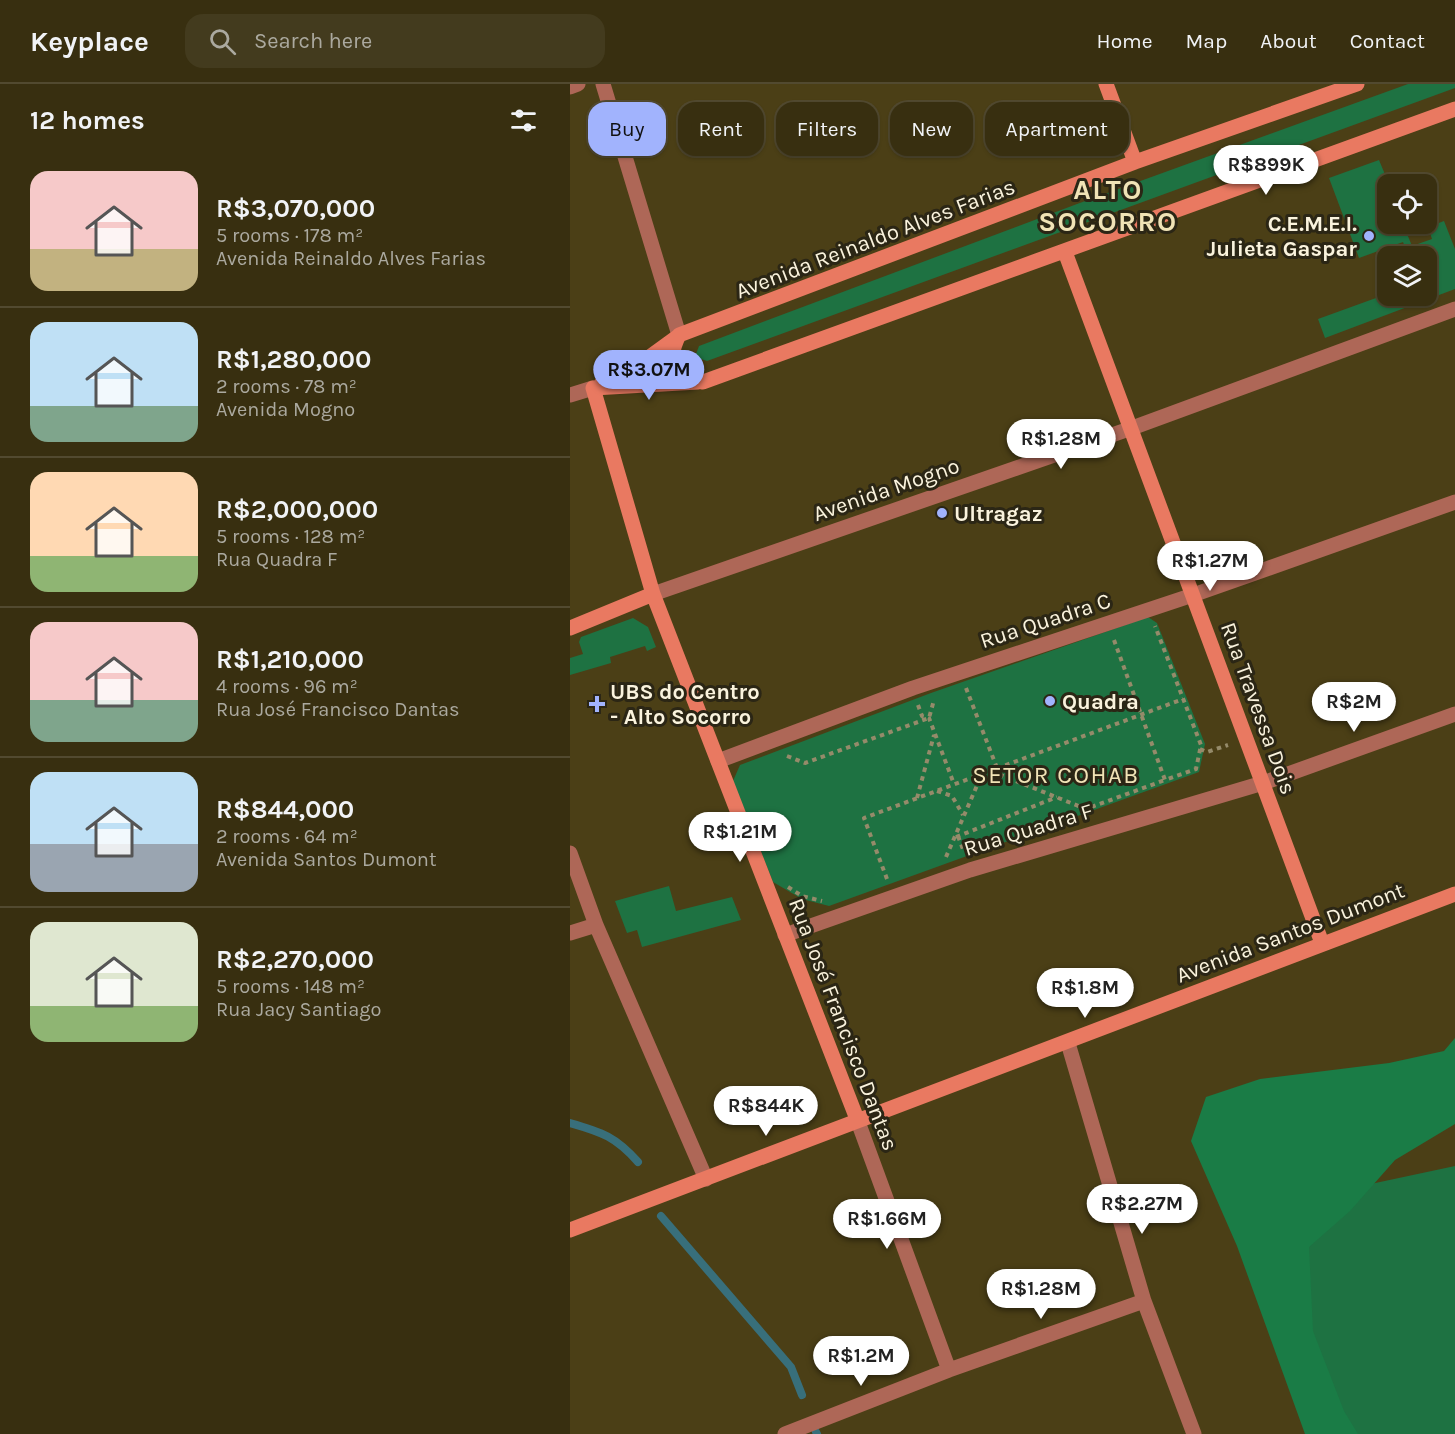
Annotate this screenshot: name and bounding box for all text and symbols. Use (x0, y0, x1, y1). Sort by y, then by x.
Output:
search box (185, 14, 605, 68)
text: Keyplace (30, 25, 149, 58)
icon: search (206, 25, 239, 58)
text: Search here (254, 28, 372, 54)
text: Home (1097, 29, 1153, 53)
text: Map (1186, 29, 1227, 53)
text: About (1260, 29, 1317, 53)
text: Contact (1350, 29, 1425, 53)
chip: Buy (588, 102, 666, 156)
chip: Rent (678, 102, 764, 156)
chip: Filters (776, 102, 878, 156)
chip: New (890, 102, 973, 156)
chip: Apartment (985, 102, 1129, 156)
icon: filters (507, 104, 540, 137)
text: 12 homes (30, 105, 145, 136)
pin: R$899K (1217, 145, 1315, 196)
text: R$899K (1227, 153, 1305, 176)
district label: ALTO SOCORRO (1038, 173, 1178, 238)
street label: Avenida Reinaldo Alves Farias (732, 174, 1019, 304)
map controls (1377, 174, 1437, 306)
button: locate (1377, 174, 1437, 234)
text: R$3,070,000 (216, 193, 375, 224)
icon: home (78, 195, 150, 267)
place label: C.E.M.E.I. Julieta Gaspar (1206, 211, 1357, 262)
text: 5 rooms · 178 m² (216, 224, 363, 247)
marker: C.E.M.E.I. Julieta Gaspar (1362, 229, 1376, 243)
button: layers (1377, 246, 1437, 306)
text: Avenida Reinaldo Alves Farias (216, 247, 486, 270)
text: R$1,280,000 (216, 344, 371, 375)
icon: home (78, 346, 150, 418)
pin: R$3.07M (594, 350, 704, 401)
text: R$3.07M (607, 358, 691, 381)
text: 2 rooms · 78 m² (216, 375, 357, 398)
text: Avenida Mogno (216, 398, 355, 421)
pin: R$1.28M (1006, 419, 1116, 470)
text: R$1.28M (1021, 427, 1101, 450)
street label: Avenida Mogno (810, 453, 963, 527)
text: R$2,000,000 (216, 494, 378, 525)
icon: home (78, 496, 150, 568)
place label: Ultragaz (954, 501, 1043, 527)
marker: Ultragaz (935, 506, 949, 520)
text: 5 rooms · 128 m² (216, 525, 365, 548)
pin: R$1.27M (1155, 541, 1265, 592)
text: Rua Quadra F (216, 548, 338, 571)
text: R$1.27M (1171, 549, 1249, 572)
street label: Rua Quadra C (977, 588, 1114, 654)
street label: Rua Travessa Dois (1215, 619, 1301, 798)
text: R$1,210,000 (216, 644, 364, 675)
icon: home (78, 646, 150, 718)
text: 4 rooms · 96 m² (216, 675, 358, 698)
place label: UBS do Centro - Alto Socorro (610, 679, 760, 730)
pin: R$2M (1318, 682, 1390, 733)
place label: Quadra (1062, 689, 1139, 715)
text: R$2M (1326, 690, 1382, 713)
marker: Quadra (1043, 694, 1057, 708)
marker: UBS do Centro - Alto Socorro (588, 695, 606, 713)
text: Rua José Francisco Dantas (216, 698, 460, 721)
district label: SETOR COHAB (972, 761, 1140, 789)
text: R$844,000 (216, 794, 354, 825)
icon: home (78, 796, 150, 868)
street label: Rua Quadra F (961, 798, 1096, 862)
pin: R$1.21M (685, 812, 795, 863)
text: R$1.21M (703, 820, 777, 843)
text: 2 rooms · 64 m² (216, 825, 358, 848)
text: Avenida Santos Dumont (216, 848, 436, 871)
street label: Avenida Santos Dumont (1173, 877, 1408, 989)
street label: Rua José Francisco Dantas (783, 895, 903, 1154)
text: R$2,270,000 (216, 944, 374, 975)
icon: home (78, 946, 150, 1018)
pin: R$1.8M (1036, 968, 1134, 1019)
text: 5 rooms · 148 m² (216, 975, 365, 998)
text: R$1.8M (1051, 976, 1119, 999)
text: Rua Jacy Santiago (216, 998, 381, 1021)
pin: R$844K (717, 1086, 815, 1137)
text: R$844K (728, 1094, 804, 1117)
pin: R$2.27M (1087, 1184, 1197, 1235)
text: R$2.27M (1101, 1192, 1183, 1215)
pin: R$1.66M (832, 1199, 942, 1250)
text: R$1.66M (847, 1207, 927, 1230)
pin: R$1.28M (986, 1269, 1096, 1320)
text: R$1.28M (1001, 1277, 1081, 1300)
pin: R$1.2M (812, 1336, 910, 1387)
text: R$1.2M (827, 1344, 895, 1367)

